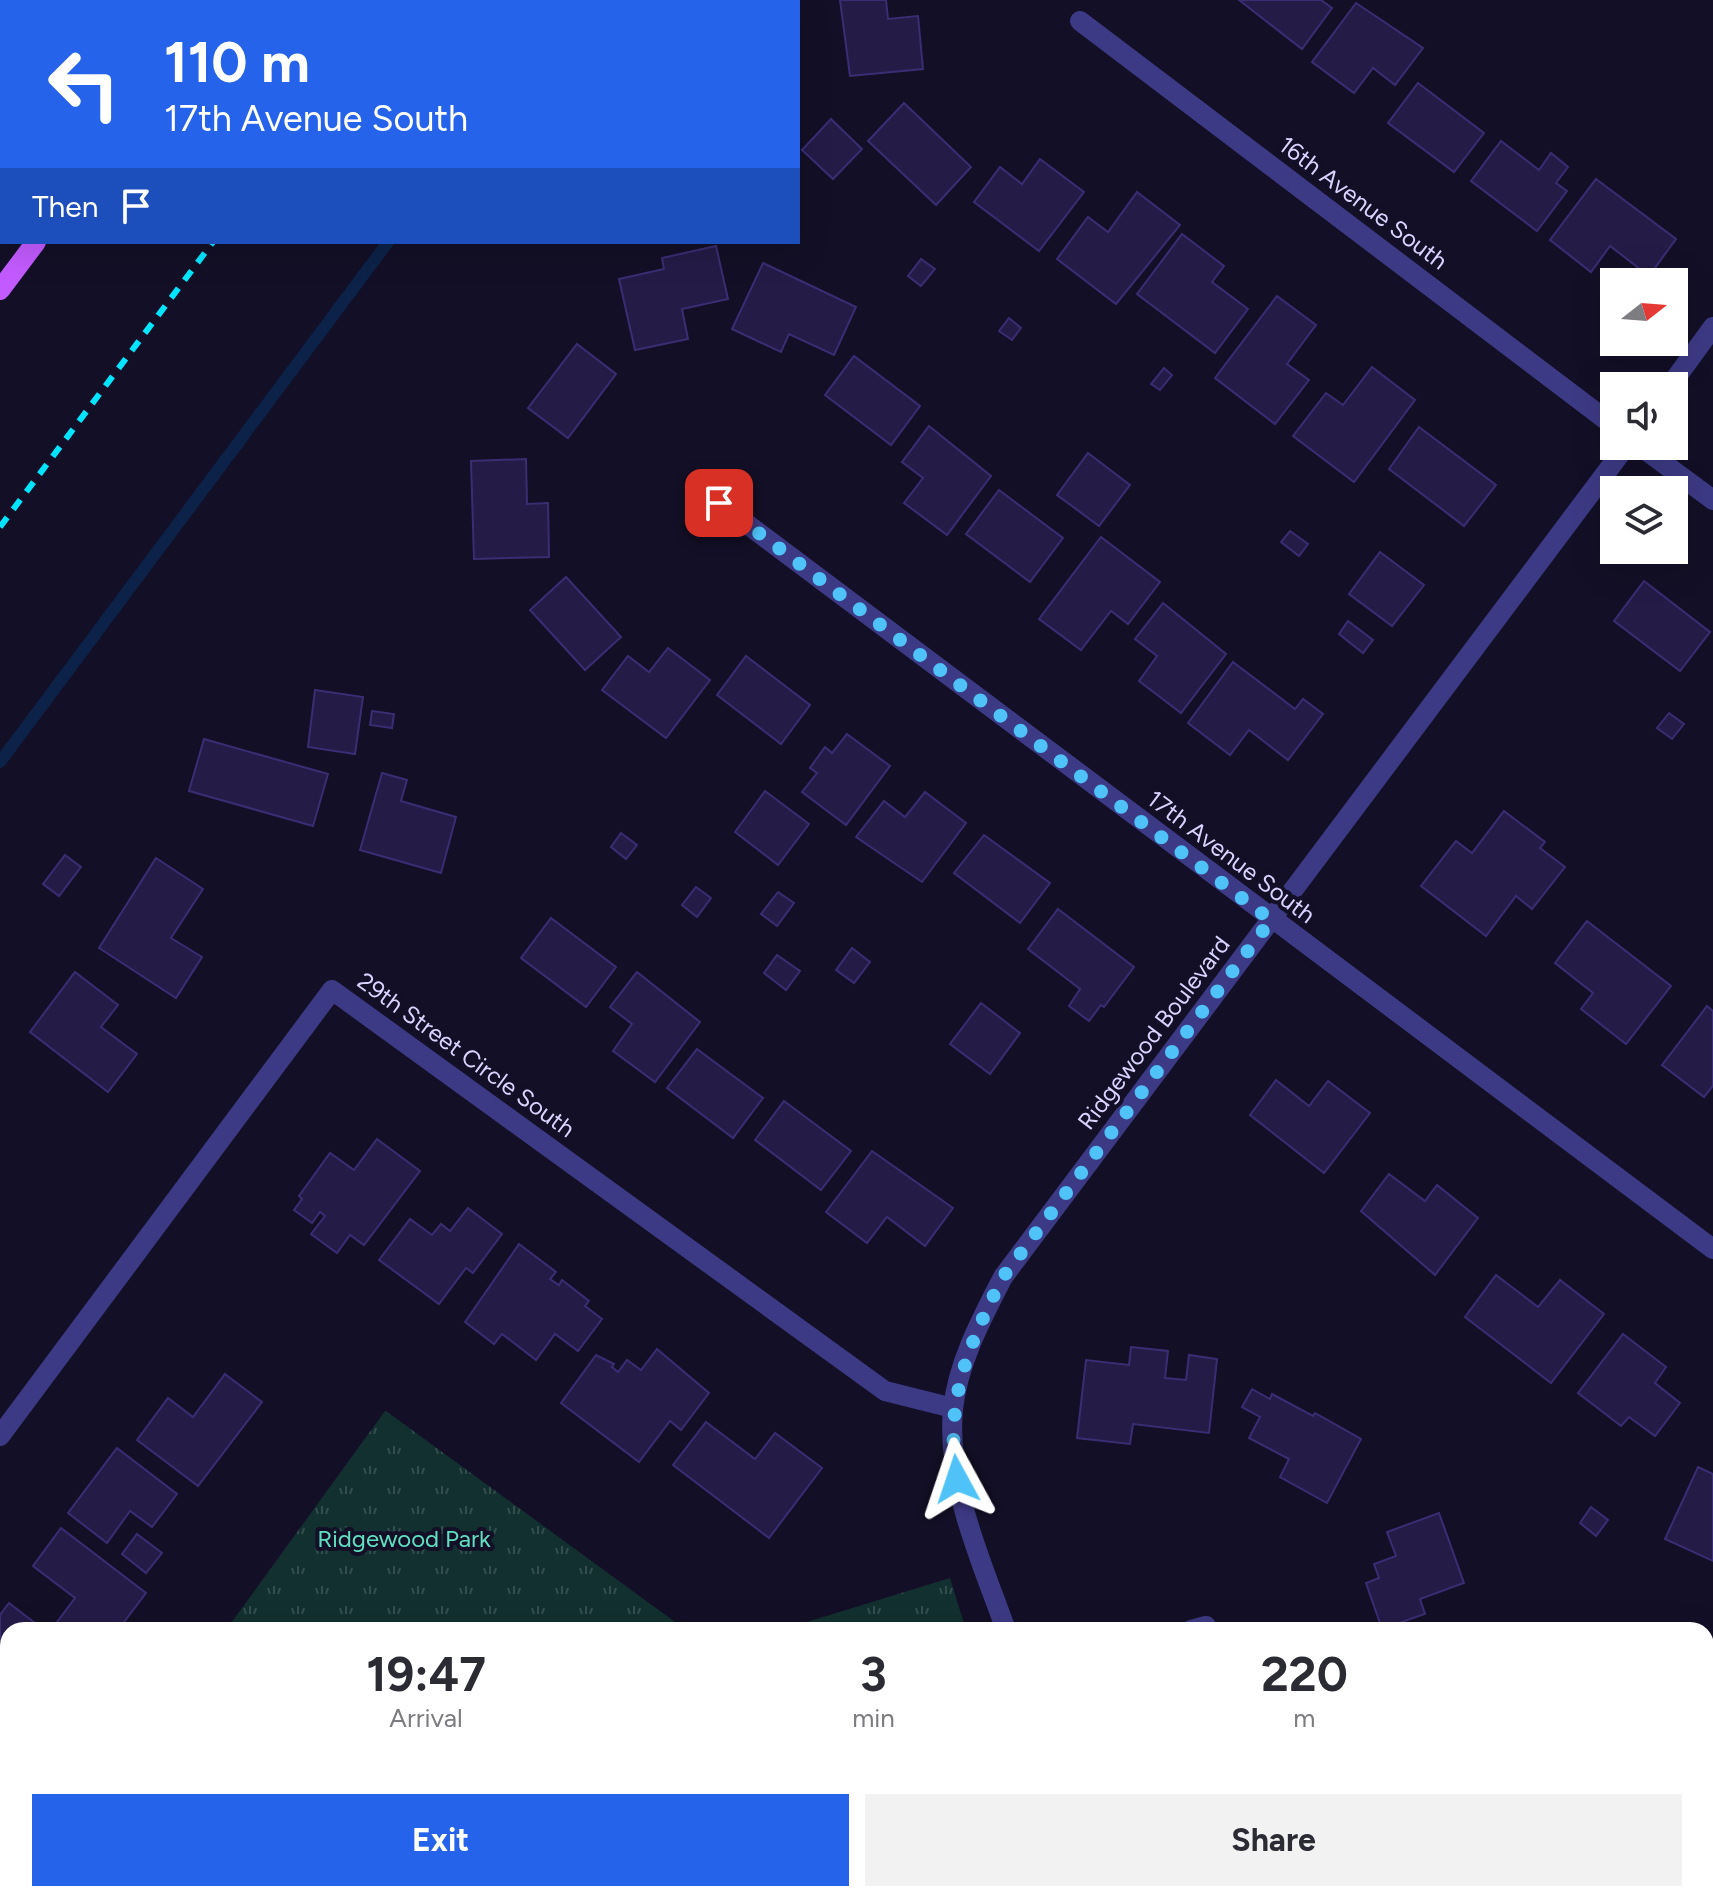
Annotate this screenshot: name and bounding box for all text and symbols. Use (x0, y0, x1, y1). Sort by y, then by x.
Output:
text: 110 m (164, 29, 310, 96)
icon: left (32, 32, 136, 136)
text: 17th Avenue South (164, 97, 468, 140)
street label: 16th Avenue South (1273, 130, 1453, 275)
icon: arrive (114, 184, 158, 228)
text: Then (32, 188, 98, 225)
north arrow (1600, 268, 1688, 356)
map controls (1600, 268, 1688, 564)
button: sound (1600, 372, 1688, 460)
pin (685, 469, 753, 537)
button: layers (1600, 476, 1688, 564)
icon: arrive (697, 481, 741, 525)
street label: 17th Avenue South (1142, 784, 1321, 929)
street label: Ridgewood Boulevard (1071, 930, 1236, 1135)
street label: 29th Street Circle South (352, 966, 581, 1143)
position arrow (915, 1437, 999, 1521)
park label: Ridgewood Park (317, 1524, 491, 1553)
text: 19:47 (366, 1645, 486, 1703)
text: 3 (860, 1645, 887, 1703)
text: 220 (1261, 1645, 1348, 1703)
text: Arrival (389, 1702, 463, 1734)
text: min (852, 1702, 895, 1734)
text: m (1293, 1702, 1315, 1734)
button: Exit (32, 1794, 849, 1886)
button: Share (865, 1794, 1682, 1886)

